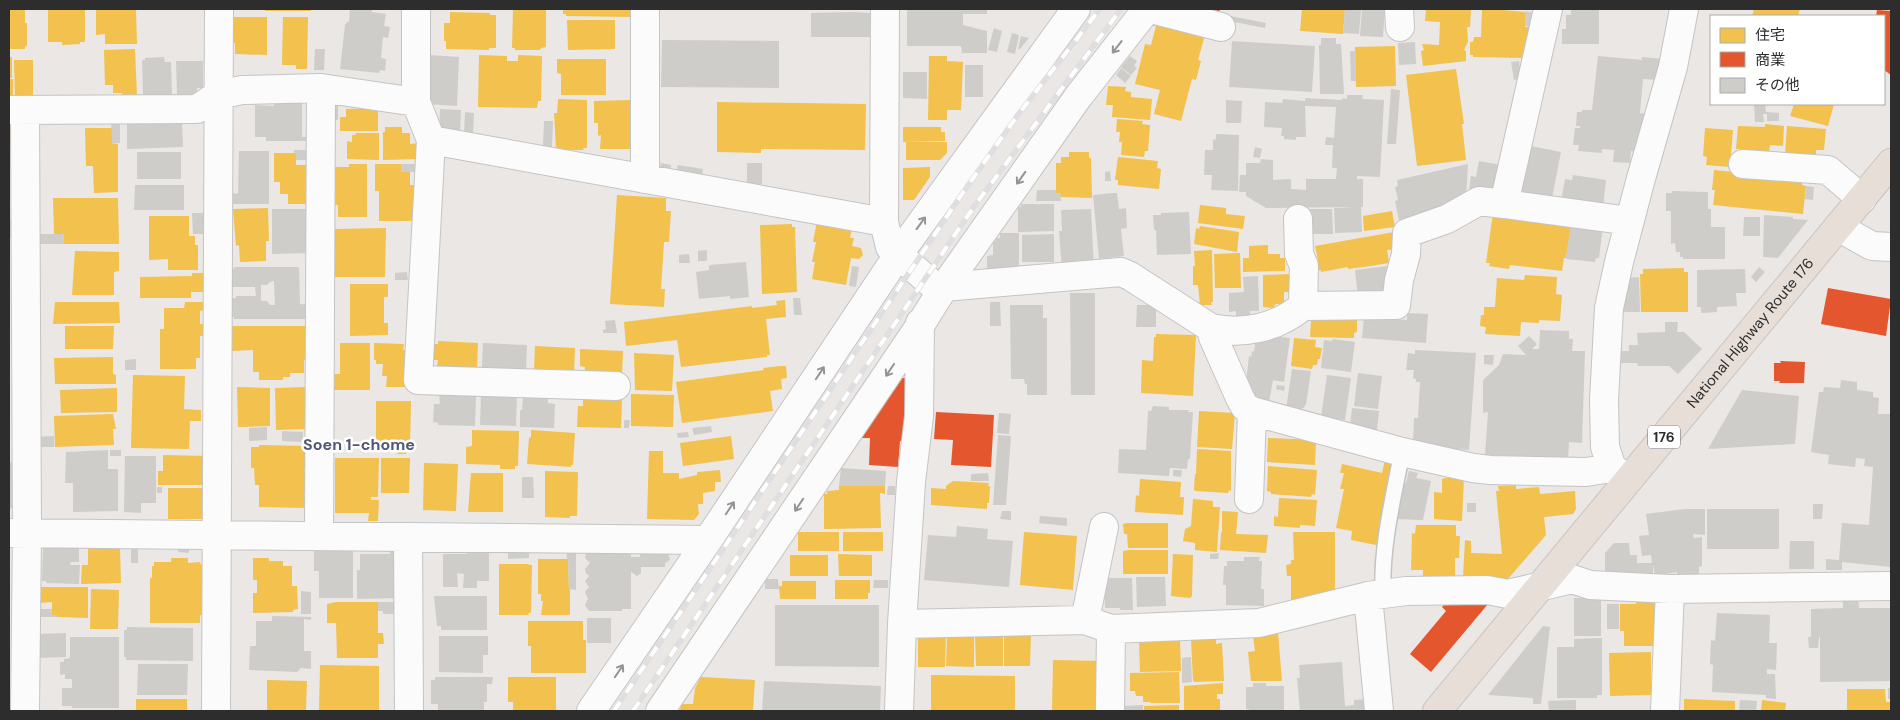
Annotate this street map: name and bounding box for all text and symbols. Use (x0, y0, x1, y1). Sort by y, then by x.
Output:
legend (1710, 15, 1885, 105)
text: 住宅 (1755, 25, 1785, 45)
one-way arrow (1112, 40, 1123, 53)
text: 商業 (1755, 50, 1785, 70)
text: その他 (1755, 75, 1800, 95)
one-way arrow (1016, 171, 1026, 185)
one-way arrow (916, 217, 926, 231)
street label: National Highway Route 176 (1682, 254, 1818, 412)
one-way arrow (885, 363, 895, 377)
one-way arrow (815, 366, 825, 380)
road number: 176 (1648, 426, 1680, 448)
district label: Soen 1-chome (303, 434, 415, 455)
one-way arrow (794, 497, 804, 511)
one-way arrow (725, 501, 735, 515)
one-way arrow (614, 664, 624, 678)

